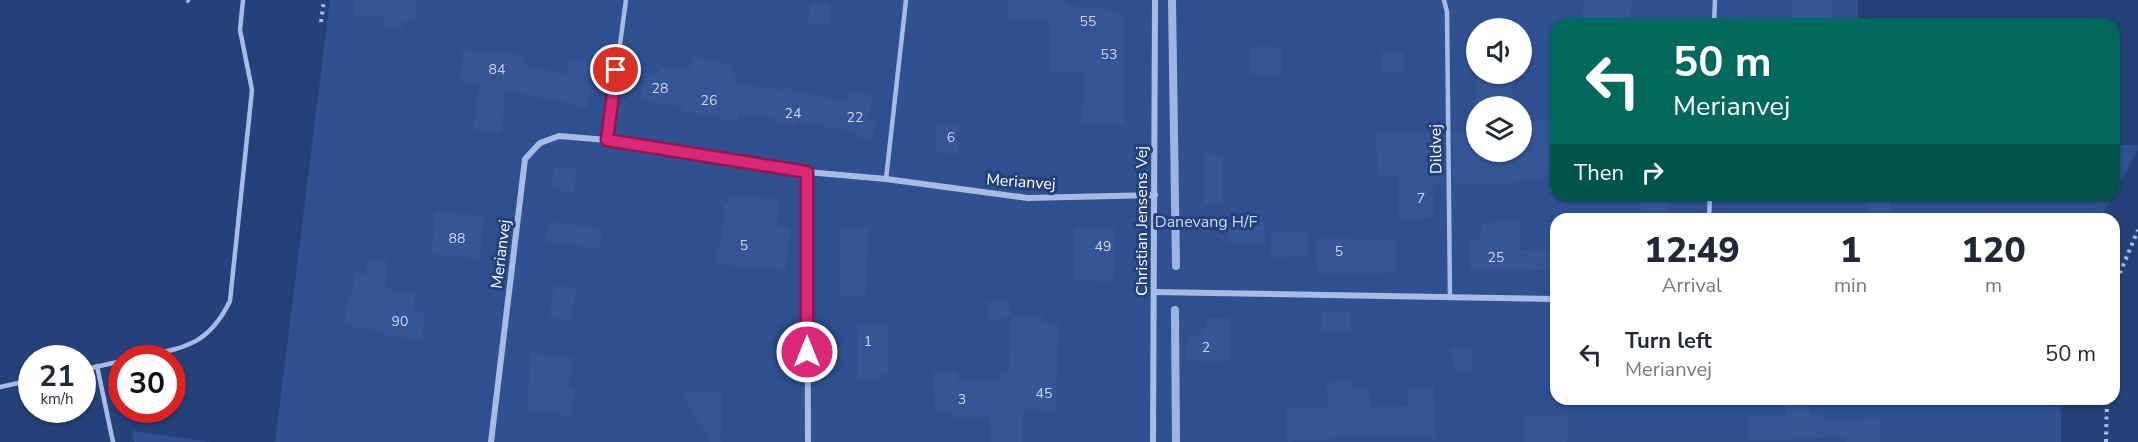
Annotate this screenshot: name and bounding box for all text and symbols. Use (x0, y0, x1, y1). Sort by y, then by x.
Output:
house number: 55 (1080, 12, 1096, 31)
map controls (1466, 18, 1532, 162)
button: sound (1466, 18, 1532, 84)
text: 50 m (1673, 34, 1772, 91)
icon: left (1574, 42, 1652, 120)
pin (590, 44, 641, 95)
house number: 53 (1101, 45, 1117, 64)
icon: arrive (599, 53, 632, 86)
house number: 84 (489, 60, 505, 79)
house number: 28 (652, 79, 668, 98)
text: Merianvej (1673, 88, 1790, 125)
house number: 26 (701, 91, 717, 110)
button: layers (1466, 96, 1532, 162)
house number: 24 (785, 104, 801, 123)
house number: 22 (847, 108, 863, 127)
street label: Dildvej (1425, 124, 1447, 174)
house number: 6 (947, 128, 955, 147)
street label: Christian Jensens Vej (1131, 146, 1153, 296)
icon: right (1636, 156, 1669, 189)
text: Then (1574, 158, 1624, 188)
street label: Merianvej (985, 169, 1056, 195)
house number: 7 (1417, 189, 1425, 208)
park label: Danevang H/F (1155, 211, 1257, 233)
street label: Merianvej (486, 218, 516, 290)
text: 12:49 (1644, 226, 1740, 275)
text: 1 (1840, 226, 1861, 275)
text: 120 (1961, 226, 2026, 275)
house number: 88 (449, 229, 465, 248)
house number: 5 (740, 236, 748, 255)
house number: 49 (1095, 237, 1111, 256)
house number: 5 (1335, 242, 1343, 261)
house number: 25 (1488, 248, 1504, 267)
text: Arrival (1662, 272, 1722, 299)
text: min (1834, 272, 1867, 299)
text: m (1985, 272, 2002, 299)
house number: 90 (392, 312, 408, 331)
position arrow (775, 320, 839, 384)
text: Turn left (1625, 326, 1712, 356)
house number: 1 (864, 332, 872, 351)
house number: 2 (1202, 338, 1210, 357)
icon: left (1574, 338, 1607, 371)
text: 50 m (2045, 339, 2096, 369)
speed limit sign: 30 (108, 345, 186, 423)
text: 21 (39, 356, 75, 397)
text: Merianvej (1625, 356, 1712, 383)
house number: 45 (1036, 384, 1052, 403)
text: km/h (40, 389, 74, 409)
house number: 3 (958, 390, 966, 409)

